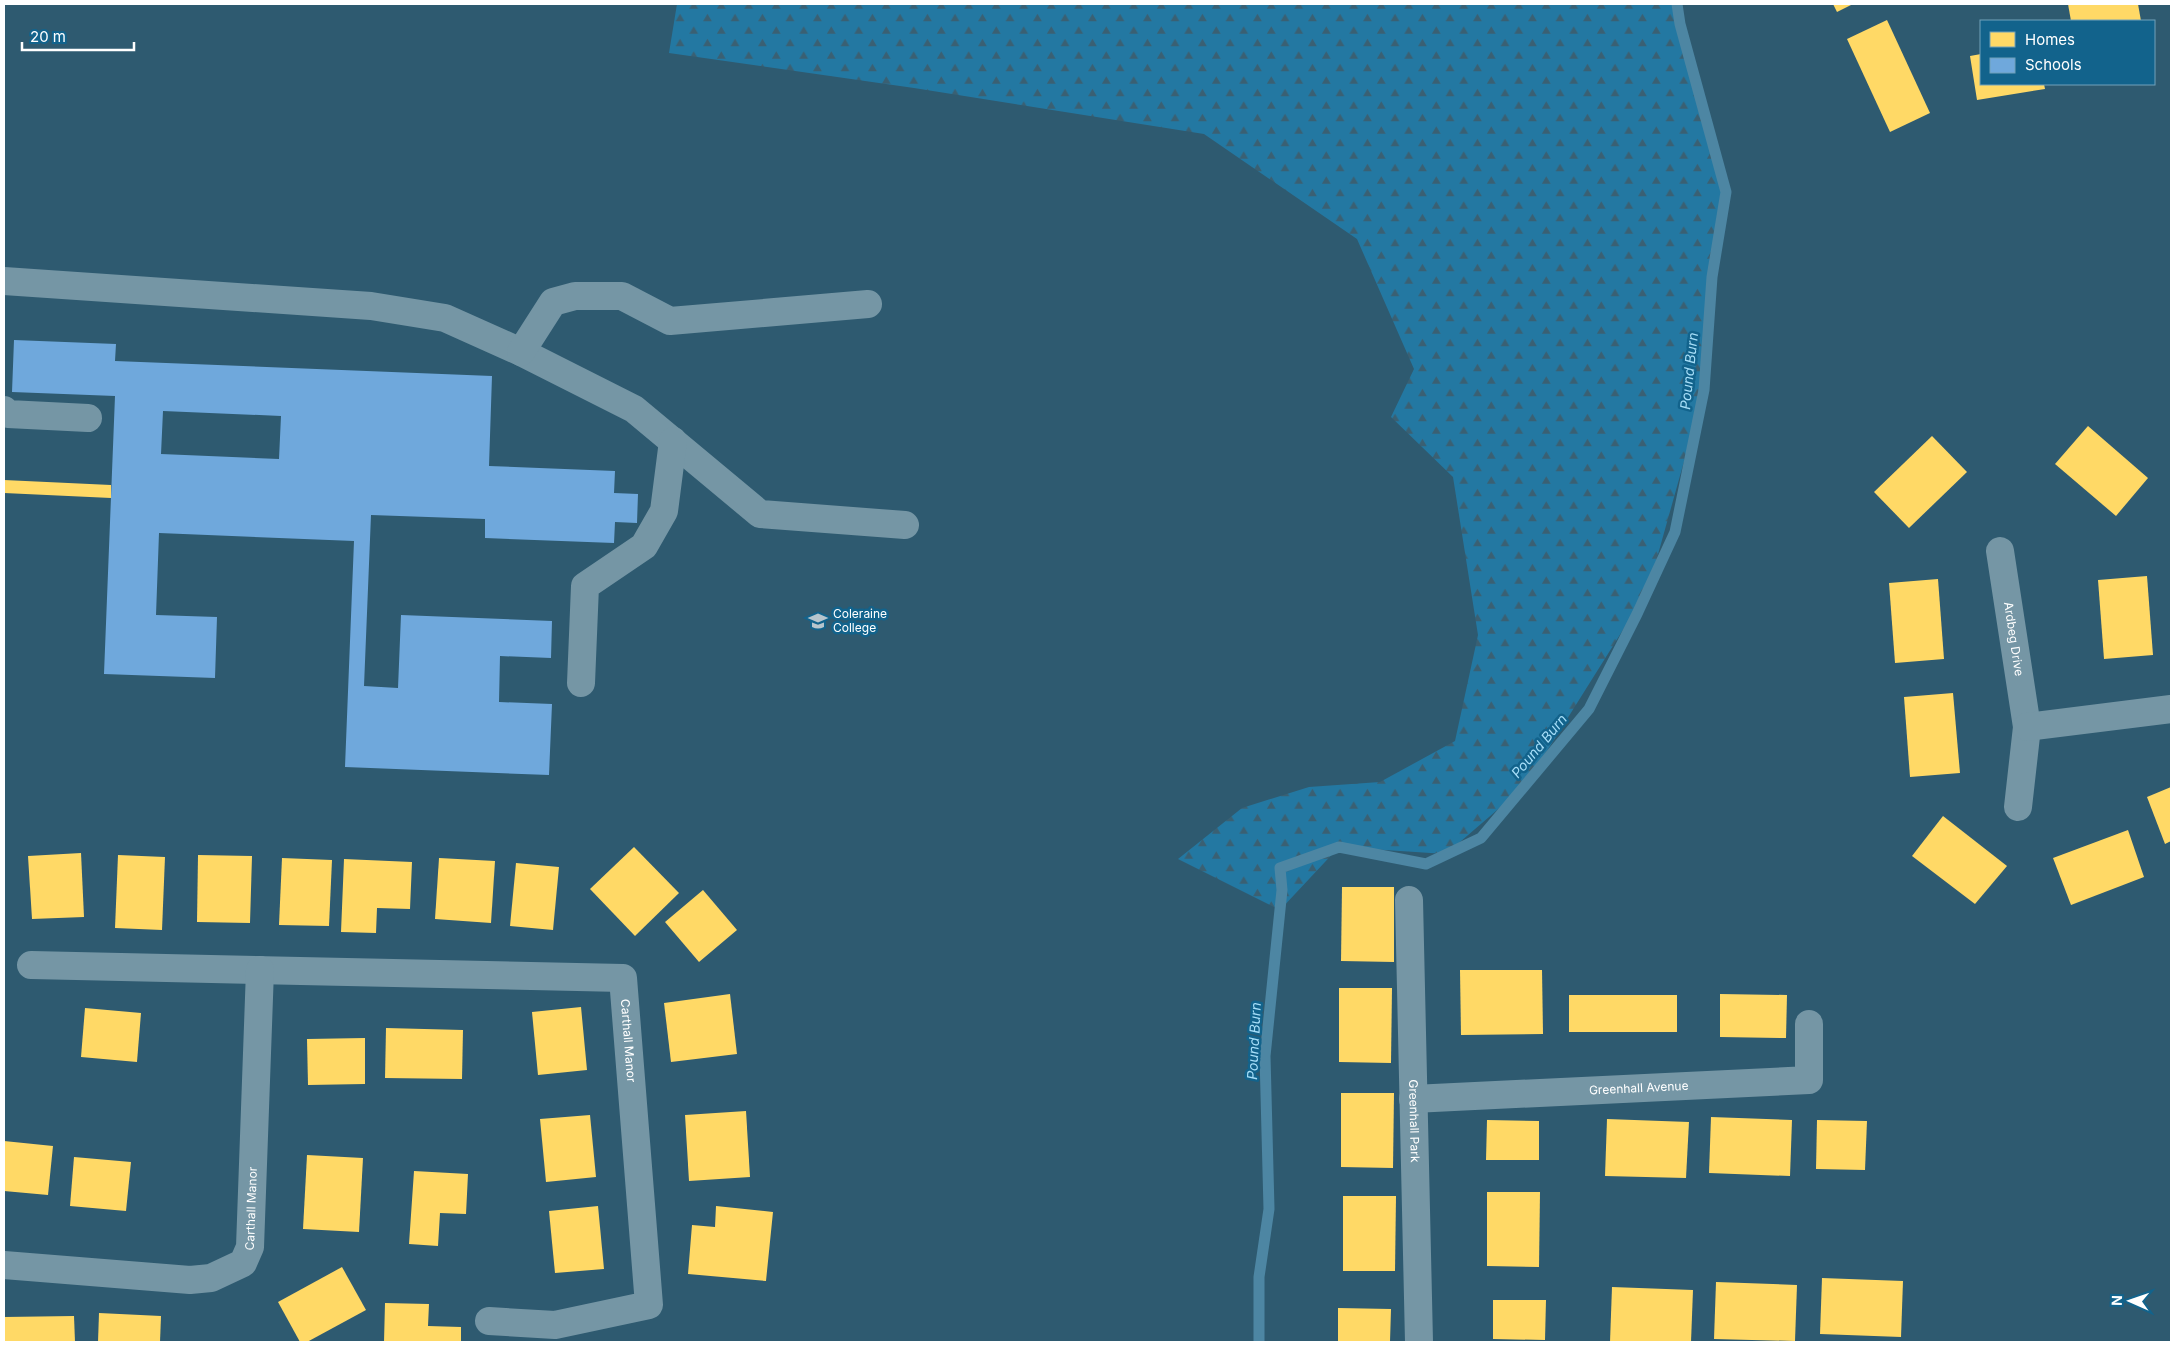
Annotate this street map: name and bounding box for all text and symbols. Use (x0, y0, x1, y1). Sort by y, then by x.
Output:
scale bar (22, 20, 135, 52)
legend (1980, 20, 2155, 85)
text: 20 m (30, 27, 66, 46)
text: Homes (2025, 30, 2075, 49)
text: Schools (2025, 55, 2082, 74)
water label: Pound Burn (1676, 331, 1701, 410)
street label: Ardbeg Drive (2001, 601, 2027, 677)
place label: Coleraine College (833, 606, 887, 635)
school or university icon: Coleraine College (807, 610, 829, 632)
water label: Pound Burn (1507, 711, 1570, 781)
street label: Carthall Manor (618, 998, 639, 1083)
water label: Pound Burn (1243, 1002, 1264, 1080)
street label: Greenhall Avenue (1589, 1078, 1689, 1098)
street label: Greenhall Park (1406, 1079, 1423, 1163)
street label: Carthall Manor (242, 1166, 260, 1251)
north arrow (2105, 1276, 2155, 1326)
text: N (2108, 1295, 2125, 1306)

